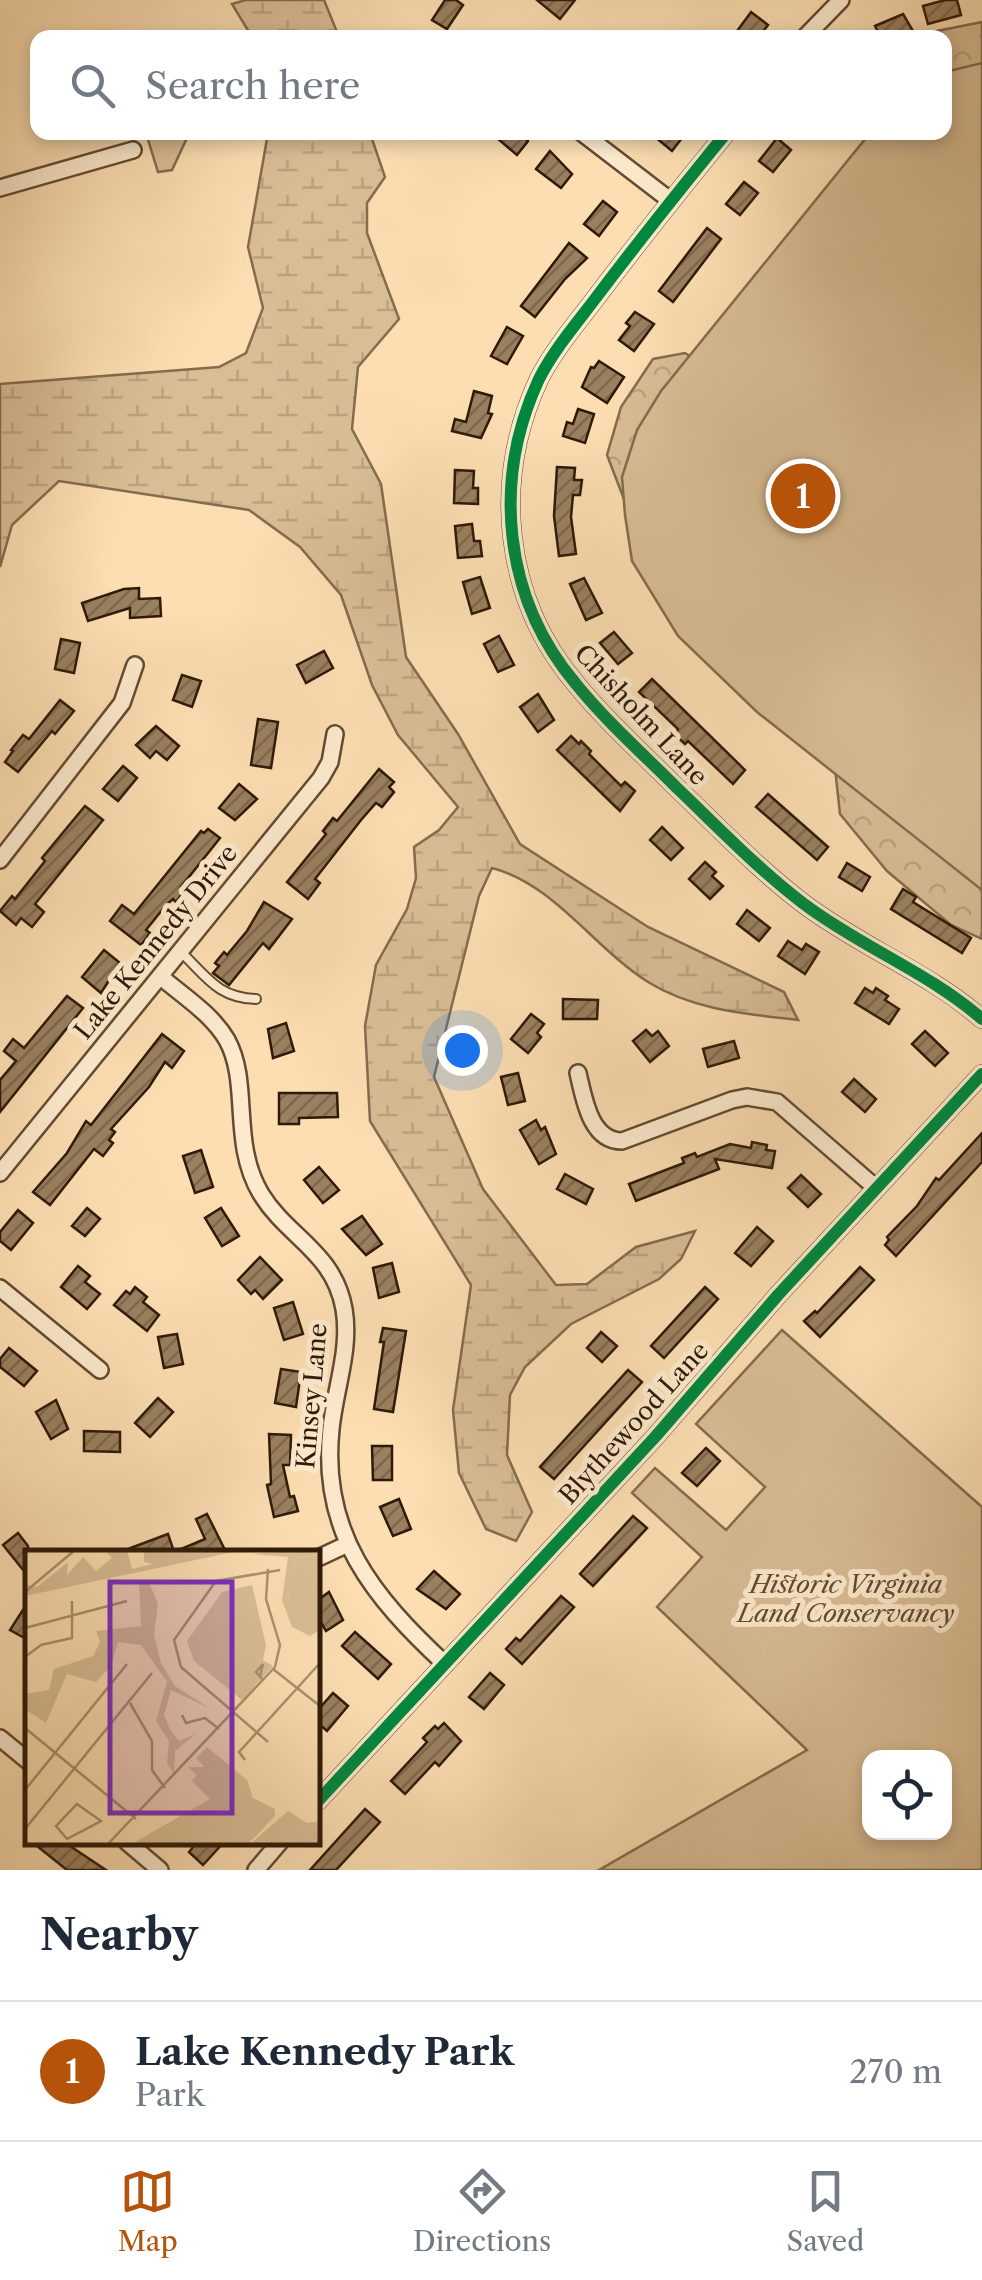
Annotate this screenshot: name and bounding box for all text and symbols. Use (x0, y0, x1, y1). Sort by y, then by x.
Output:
search box (30, 30, 952, 140)
icon: search (65, 58, 120, 113)
text: Search here (145, 62, 360, 109)
pin: 1 (770, 458, 836, 534)
street label: Chisholm Lane (568, 638, 714, 792)
street label: Lake Kennedy Drive (68, 838, 244, 1046)
your location (437, 1025, 488, 1076)
street label: Kinsey Lane (290, 1322, 334, 1470)
street label: Blythewood Lane (553, 1335, 715, 1511)
inset map (25, 1550, 320, 1845)
park label: Historic Virginia Land Conservancy (736, 1569, 955, 1629)
map controls (862, 1750, 952, 1840)
button: locate (862, 1750, 952, 1840)
text: Nearby (40, 1909, 198, 1961)
text: Lake Kennedy Park (135, 2028, 514, 2075)
text: 1 (65, 2052, 80, 2091)
text: 270 m (849, 2052, 942, 2091)
text: Park (135, 2075, 205, 2114)
tab: Map (118, 2164, 178, 2258)
tab: Directions (413, 2164, 551, 2258)
tab: Saved (787, 2164, 864, 2258)

